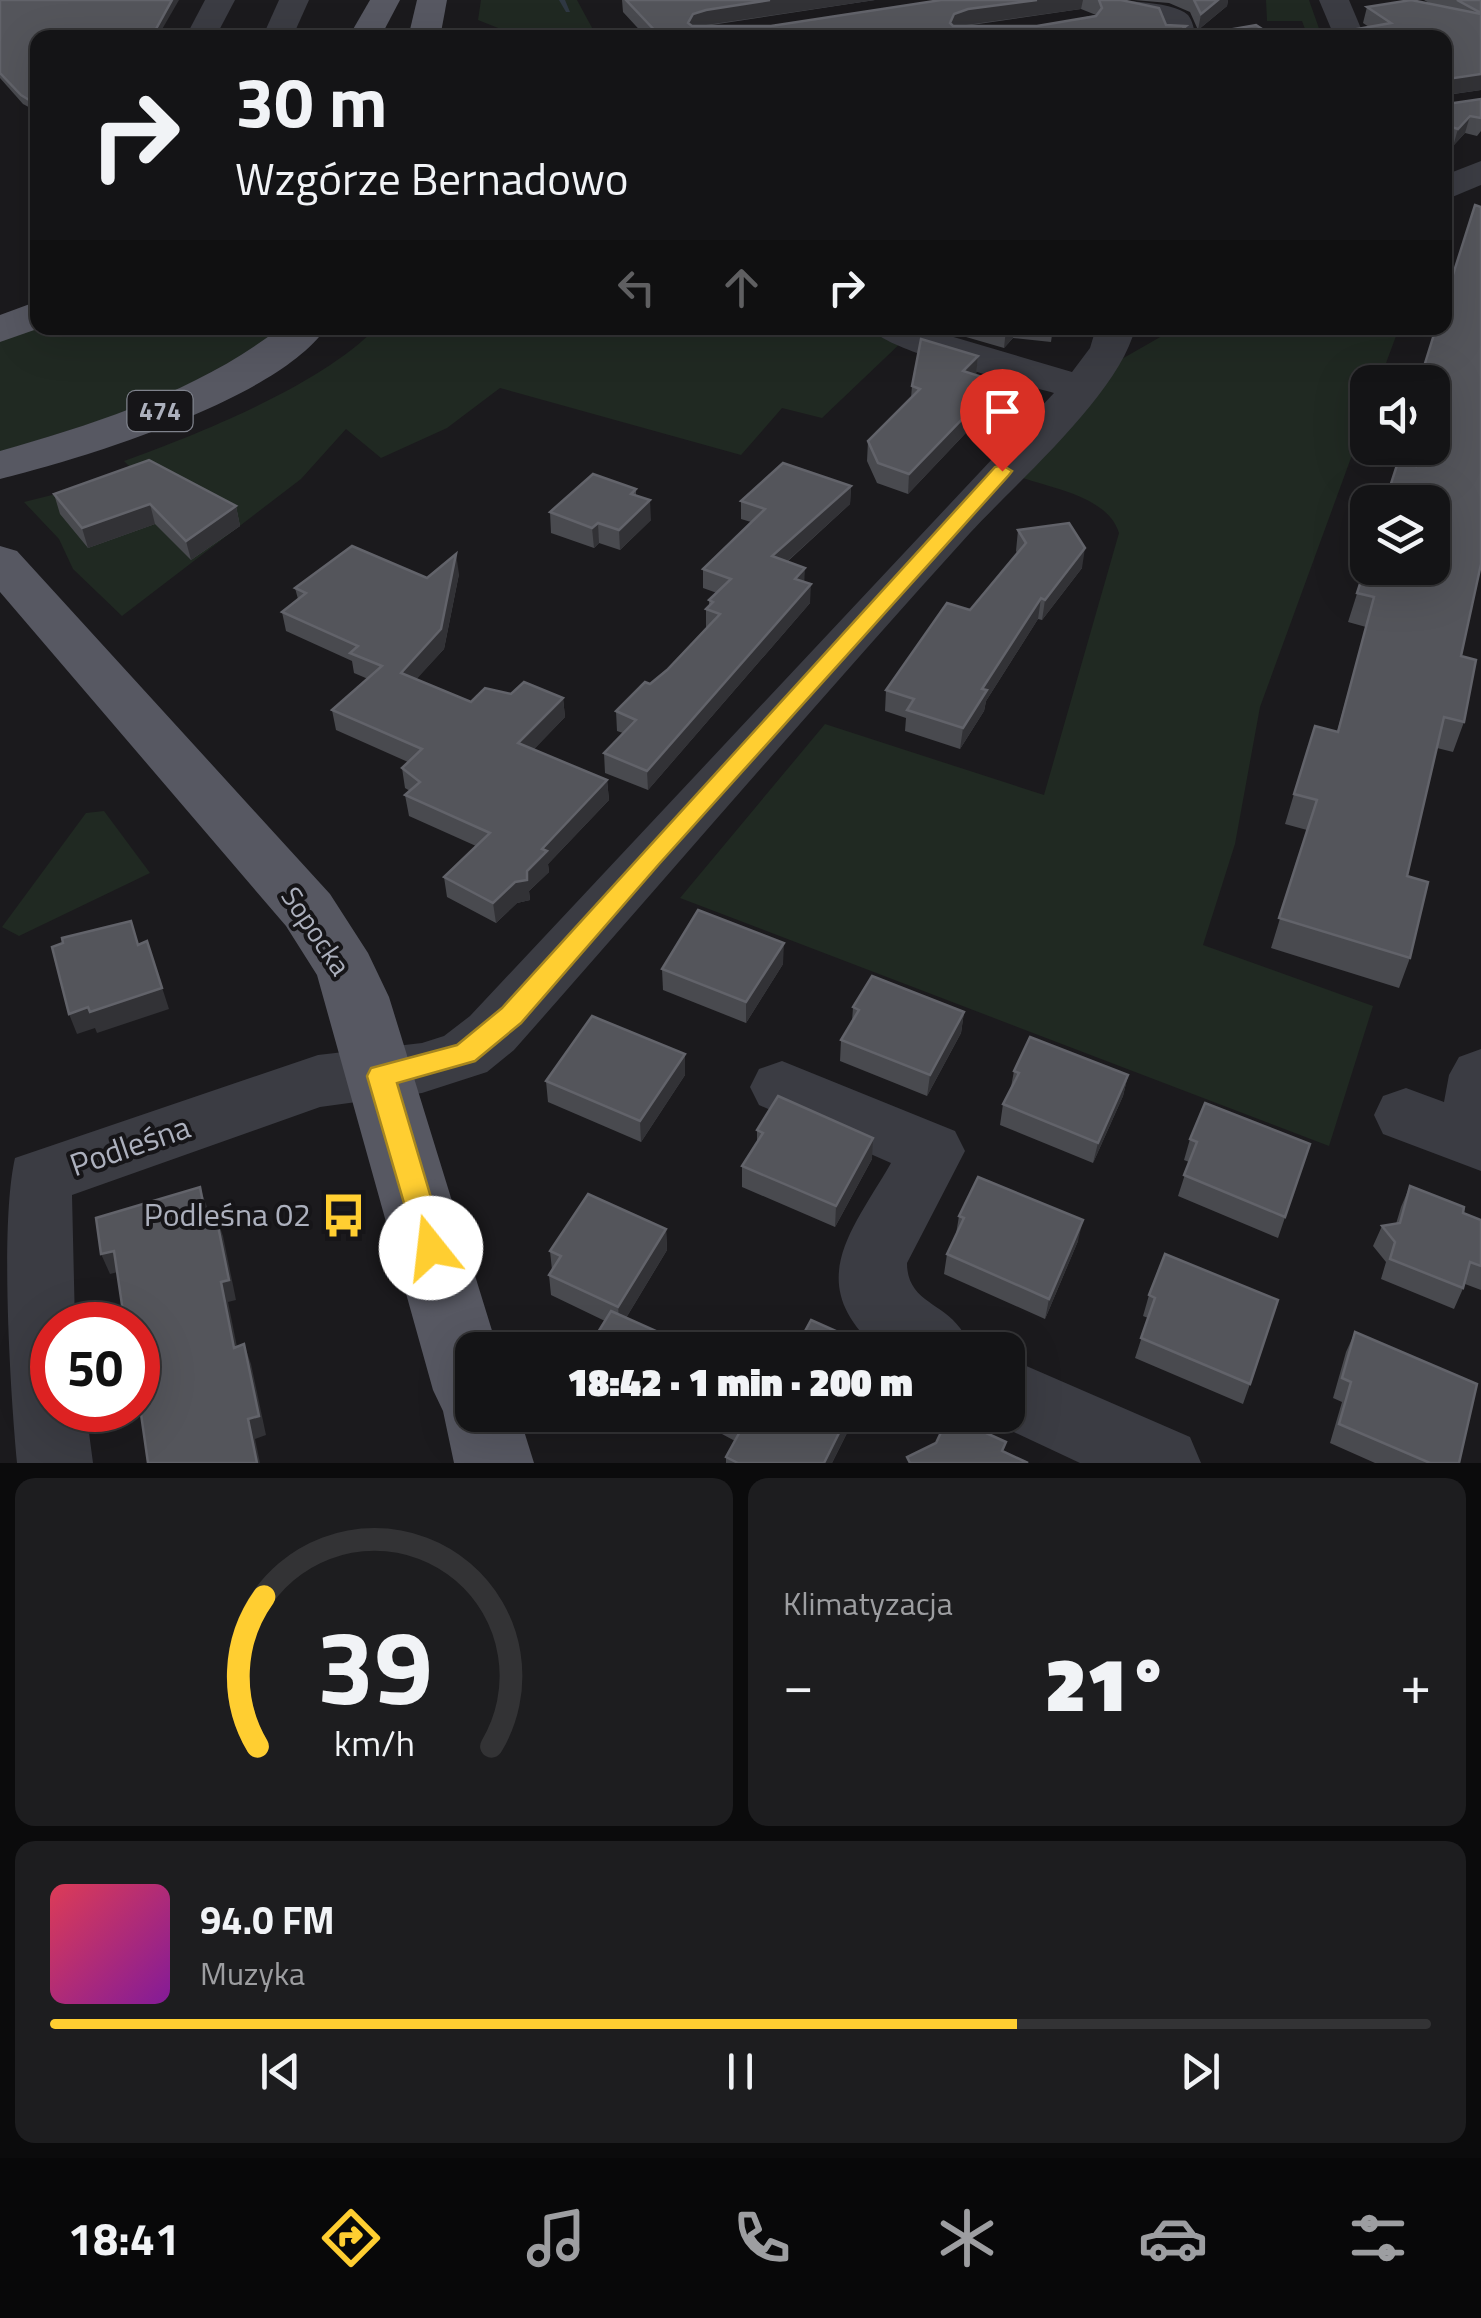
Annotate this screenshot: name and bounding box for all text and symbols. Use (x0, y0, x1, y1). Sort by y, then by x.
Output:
text: 30 m (235, 48, 388, 154)
icon: right (70, 70, 200, 200)
text: Wzgórze Bernadowo (235, 144, 629, 212)
icon: left (609, 260, 664, 315)
icon: ahead (714, 260, 769, 315)
icon: right (819, 260, 874, 315)
map controls (1350, 365, 1450, 585)
button: sound (1350, 365, 1450, 465)
pin (960, 369, 1045, 472)
icon: arrive (975, 384, 1030, 439)
road number: 474 (128, 391, 192, 431)
button: layers (1350, 485, 1450, 585)
street label: Sopocka (271, 878, 362, 984)
street label: Podleśna (63, 1102, 196, 1188)
place label: Podleśna 02 (144, 1190, 311, 1238)
bus stop icon: Podleśna 02 (320, 1191, 368, 1239)
position arrow (379, 1196, 483, 1300)
speed limit sign: 50 (30, 1302, 160, 1432)
text: 18:42 · 1 min · 200 m (567, 1353, 913, 1411)
text: Klimatyzacja (783, 1579, 953, 1627)
text: 39 (316, 1586, 432, 1744)
text: 21° (1045, 1626, 1169, 1740)
text: − (783, 1642, 814, 1725)
text: + (1400, 1642, 1431, 1725)
text: km/h (334, 1715, 414, 1770)
text: 94.0 FM (200, 1891, 335, 1949)
text: Muzyka (200, 1949, 305, 1997)
icon: previous (253, 2044, 308, 2099)
icon: pause (713, 2044, 768, 2099)
icon: next (1173, 2044, 1228, 2099)
icon: directions (316, 2203, 386, 2273)
icon: music (521, 2203, 591, 2273)
icon: phone (727, 2203, 797, 2273)
icon: climate (932, 2203, 1002, 2273)
icon: car (1138, 2203, 1208, 2273)
icon: filters (1343, 2203, 1413, 2273)
text: 18:41 (68, 2204, 180, 2272)

